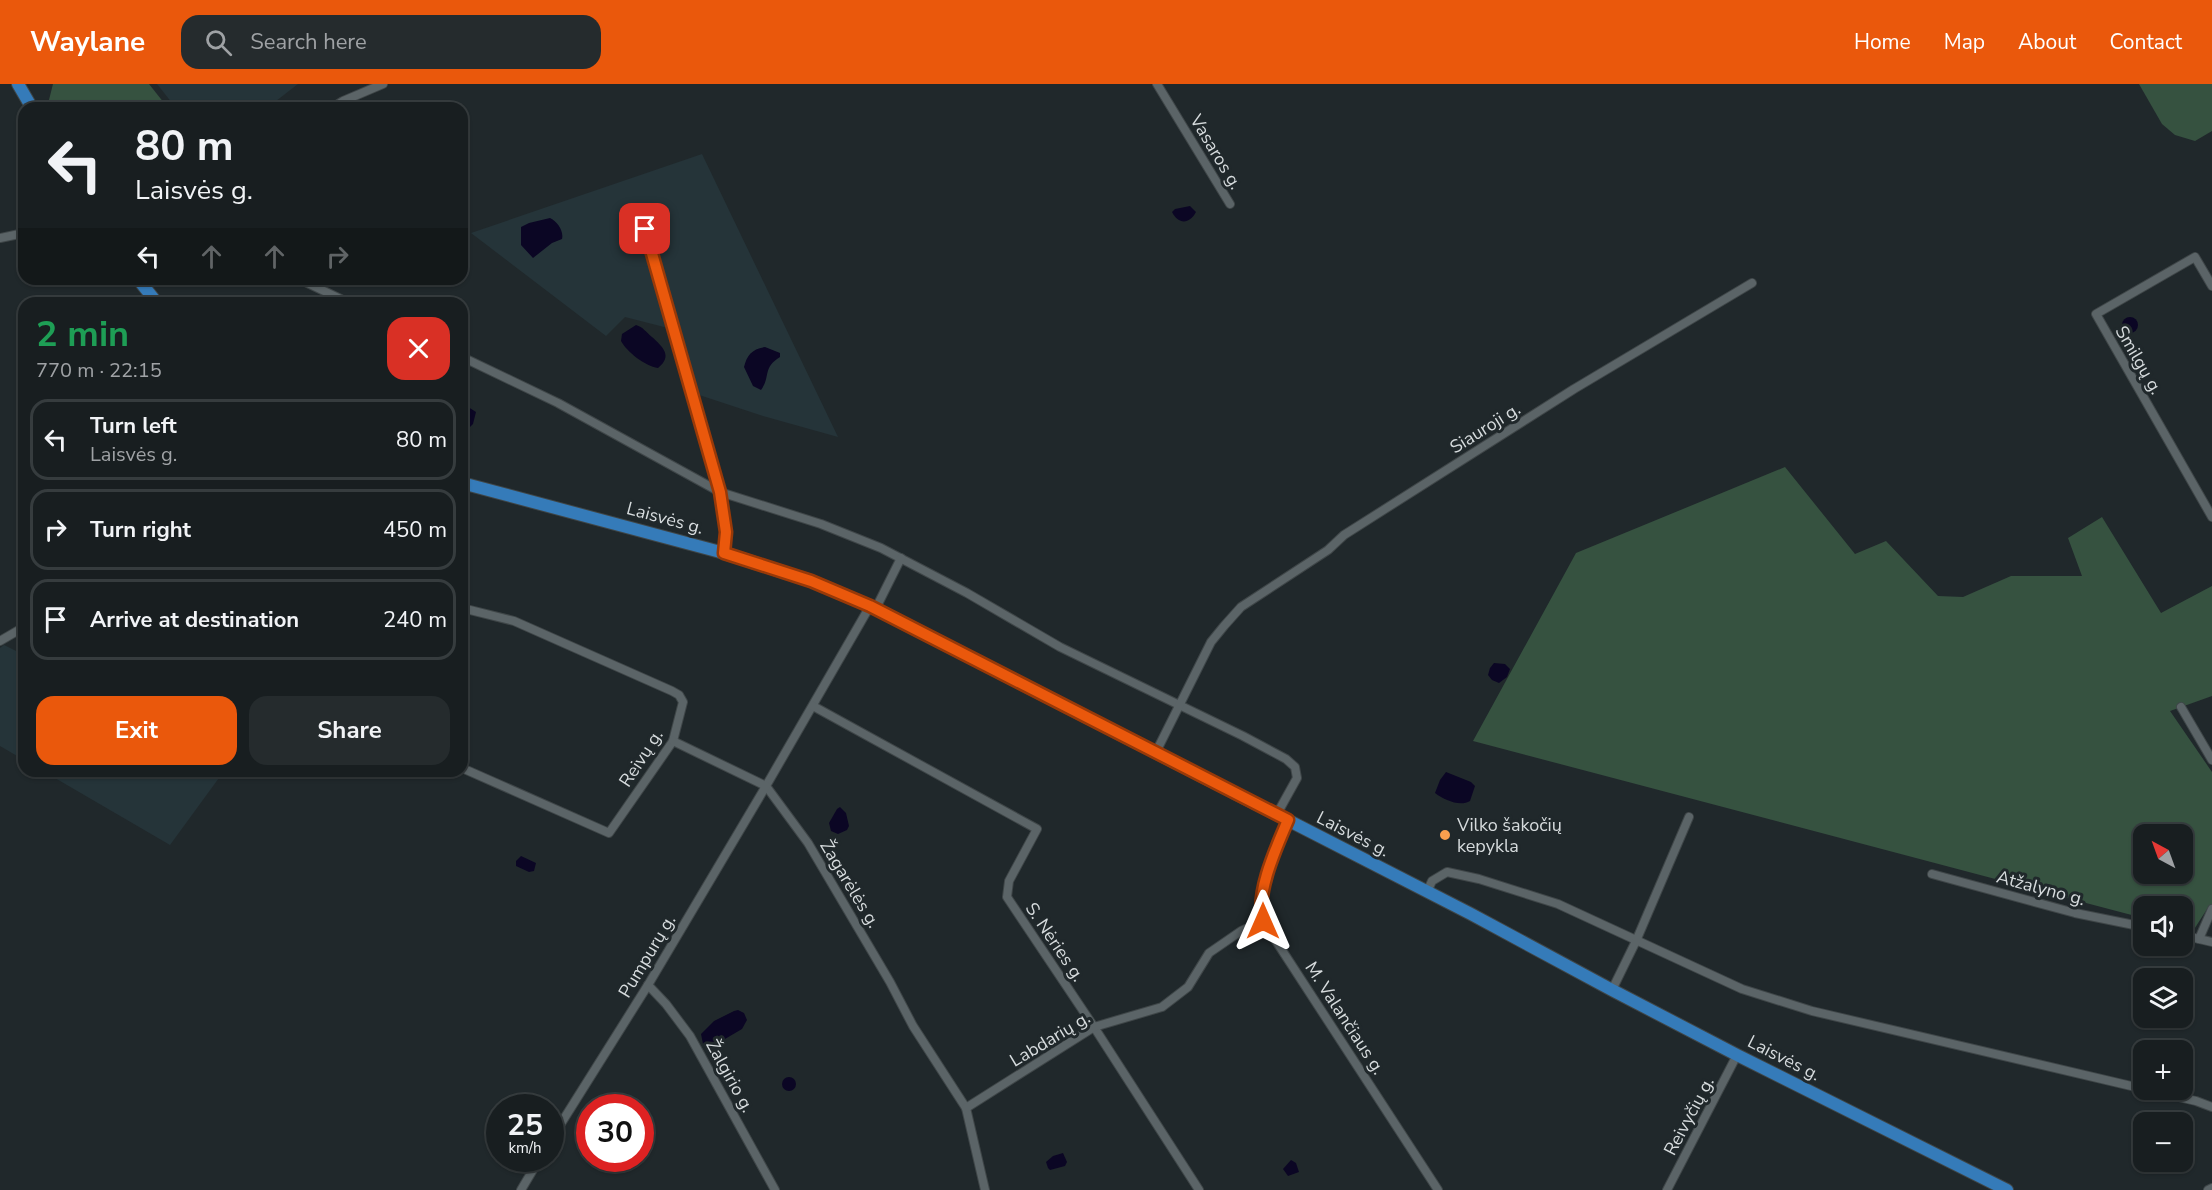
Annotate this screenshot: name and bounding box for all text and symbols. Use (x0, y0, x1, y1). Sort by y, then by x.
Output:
search box (181, 15, 601, 69)
text: Waylane (30, 23, 145, 61)
icon: search (202, 26, 235, 59)
text: Search here (250, 27, 367, 57)
text: Home (1854, 28, 1911, 56)
text: Map (1944, 28, 1985, 56)
text: About (2018, 28, 2076, 56)
text: Contact (2109, 28, 2182, 56)
street label: Vasaros g. (1184, 109, 1248, 194)
text: 80 m (135, 118, 234, 175)
icon: left (36, 126, 114, 204)
text: Laisvės g. (135, 172, 253, 209)
pin (619, 203, 670, 254)
icon: arrive (628, 212, 661, 245)
icon: left (132, 240, 165, 273)
icon: ahead (195, 240, 228, 273)
icon: ahead (258, 240, 291, 273)
icon: right (321, 240, 354, 273)
text: 2 min (36, 310, 129, 359)
button: close (387, 317, 450, 380)
street label: Smilgų g. (2110, 321, 2168, 399)
text: 770 m · 22:15 (36, 357, 162, 384)
street label: Siauroji g. (1445, 397, 1525, 459)
text: Turn left (90, 411, 177, 441)
icon: left (39, 423, 72, 456)
text: 80 m (396, 425, 447, 455)
text: Laisvės g. (90, 441, 177, 468)
street label: Laisvės g. (624, 496, 706, 540)
icon: right (39, 513, 72, 546)
text: Turn right (90, 515, 191, 545)
text: 450 m (383, 515, 447, 545)
icon: arrive (39, 603, 72, 636)
text: Arrive at destination (90, 605, 299, 635)
text: 240 m (383, 605, 447, 635)
button: Exit (36, 696, 237, 765)
button: Share (249, 696, 450, 765)
street label: Reivų g. (613, 725, 669, 791)
street label: Laisvės g. (1313, 805, 1393, 863)
place label: Vilko šakočių kepykla (1456, 813, 1562, 858)
north arrow (2133, 824, 2193, 884)
map controls (2133, 824, 2193, 1172)
marker: Vilko šakočių kepykla (1438, 828, 1452, 842)
street label: Žagarėlės g. (814, 836, 886, 932)
street label: Atžalyno g. (1994, 865, 2088, 911)
position arrow (1231, 889, 1295, 953)
button: sound (2133, 896, 2193, 956)
street label: S. Nėries g. (1020, 898, 1090, 986)
street label: Pumpurų g. (613, 910, 681, 1002)
street label: M. Valančiaus g. (1299, 957, 1391, 1079)
button: layers (2133, 968, 2193, 1028)
street label: Labdarių g. (1005, 1006, 1095, 1072)
street label: Laisvės g. (1744, 1029, 1824, 1087)
street label: Žalgirio g. (700, 1035, 760, 1117)
button: + (2133, 1040, 2193, 1100)
street label: Reivyčių g. (1658, 1072, 1720, 1160)
speed limit sign: 30 (576, 1094, 654, 1172)
text: 25 (507, 1105, 543, 1146)
button: − (2133, 1112, 2193, 1172)
text: km/h (508, 1138, 542, 1158)

